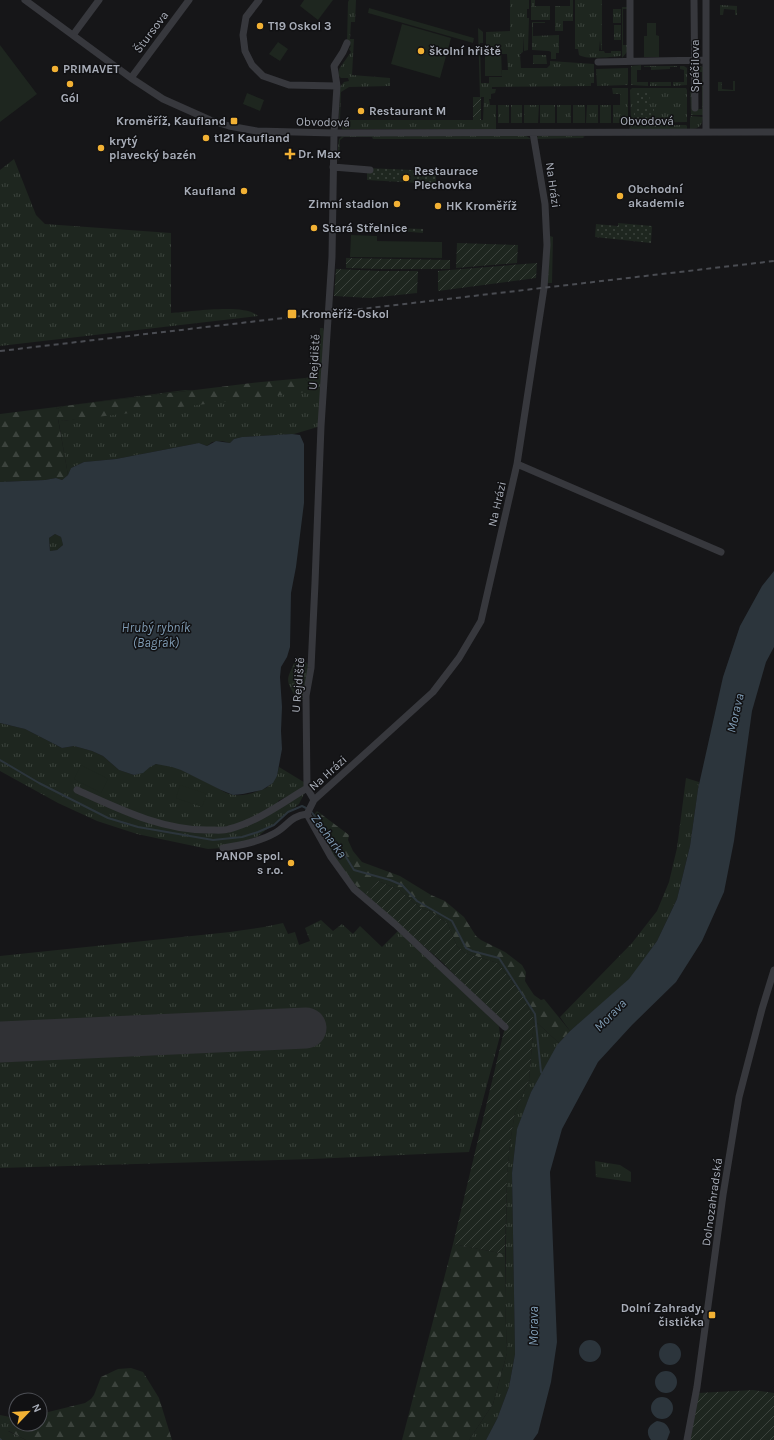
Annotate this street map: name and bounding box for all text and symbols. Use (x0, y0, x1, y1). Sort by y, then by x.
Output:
street label: Štursova (130, 8, 171, 56)
place label: T19 Oskol 3 (268, 19, 332, 33)
marker: T19 Oskol 3 (255, 21, 265, 31)
street label: Spáčilova (688, 39, 702, 93)
place label: školní hřiště (429, 44, 501, 58)
marker: školní hřiště (416, 46, 426, 56)
place label: PRIMAVET (63, 62, 120, 76)
marker: PRIMAVET (50, 64, 60, 74)
marker: Gól (65, 79, 75, 89)
place label: Gól (61, 91, 79, 105)
place label: Restaurant M (369, 104, 446, 118)
marker: Restaurant M (356, 106, 366, 116)
place label: Kroměříž, Kaufland (116, 114, 226, 128)
street label: Obvodová (620, 114, 674, 128)
street label: Obvodová (296, 115, 350, 129)
marker: Kroměříž, Kaufland (229, 116, 239, 126)
place label: t121 Kaufland (214, 131, 290, 145)
marker: t121 Kaufland (201, 133, 211, 143)
place label: krytý plavecký bazén (109, 134, 196, 162)
marker: krytý plavecký bazén (96, 143, 106, 153)
place label: Dr. Max (298, 147, 341, 161)
marker: Dr. Max (285, 149, 295, 159)
street label: Na Hrázi (543, 161, 563, 209)
place label: Restaurace Plechovka (414, 164, 478, 192)
marker: Restaurace Plechovka (401, 173, 411, 183)
place label: Obchodní akademie (628, 182, 685, 210)
place label: Kaufland (184, 184, 236, 198)
marker: Kaufland (239, 186, 249, 196)
marker: Obchodní akademie (615, 191, 625, 201)
place label: Zimní stadion (308, 197, 389, 211)
marker: Zimní stadion (392, 199, 402, 209)
place label: HK Kroměříž (446, 199, 517, 213)
marker: HK Kroměříž (433, 201, 443, 211)
place label: Stará Střelnice (322, 221, 407, 235)
marker: Stará Střelnice (309, 223, 319, 233)
place label: Kroměříž-Oskol (301, 307, 389, 321)
marker: Kroměříž-Oskol (286, 308, 298, 320)
street label: U Rejdiště (306, 334, 322, 390)
street label: Na Hrázi (485, 480, 509, 528)
water label: Hrubý rybník (Bagrák) (122, 620, 191, 650)
street label: U Rejdiště (289, 657, 307, 713)
water label: Morava (723, 692, 747, 734)
street label: Na Hrázi (306, 752, 350, 794)
water label: Zacharka (308, 811, 350, 861)
place label: PANOP spol. s r.o. (216, 849, 283, 877)
marker: PANOP spol. s r.o. (286, 858, 296, 868)
water label: Morava (591, 995, 630, 1034)
street label: Dolnozahradská (699, 1157, 725, 1247)
place label: Dolní Zahrady, čistička (621, 1301, 704, 1329)
water label: Morava (526, 1306, 541, 1346)
marker: Dolní Zahrady, čistička (707, 1310, 717, 1320)
north arrow (8, 1392, 48, 1432)
text: N (29, 1402, 44, 1414)

